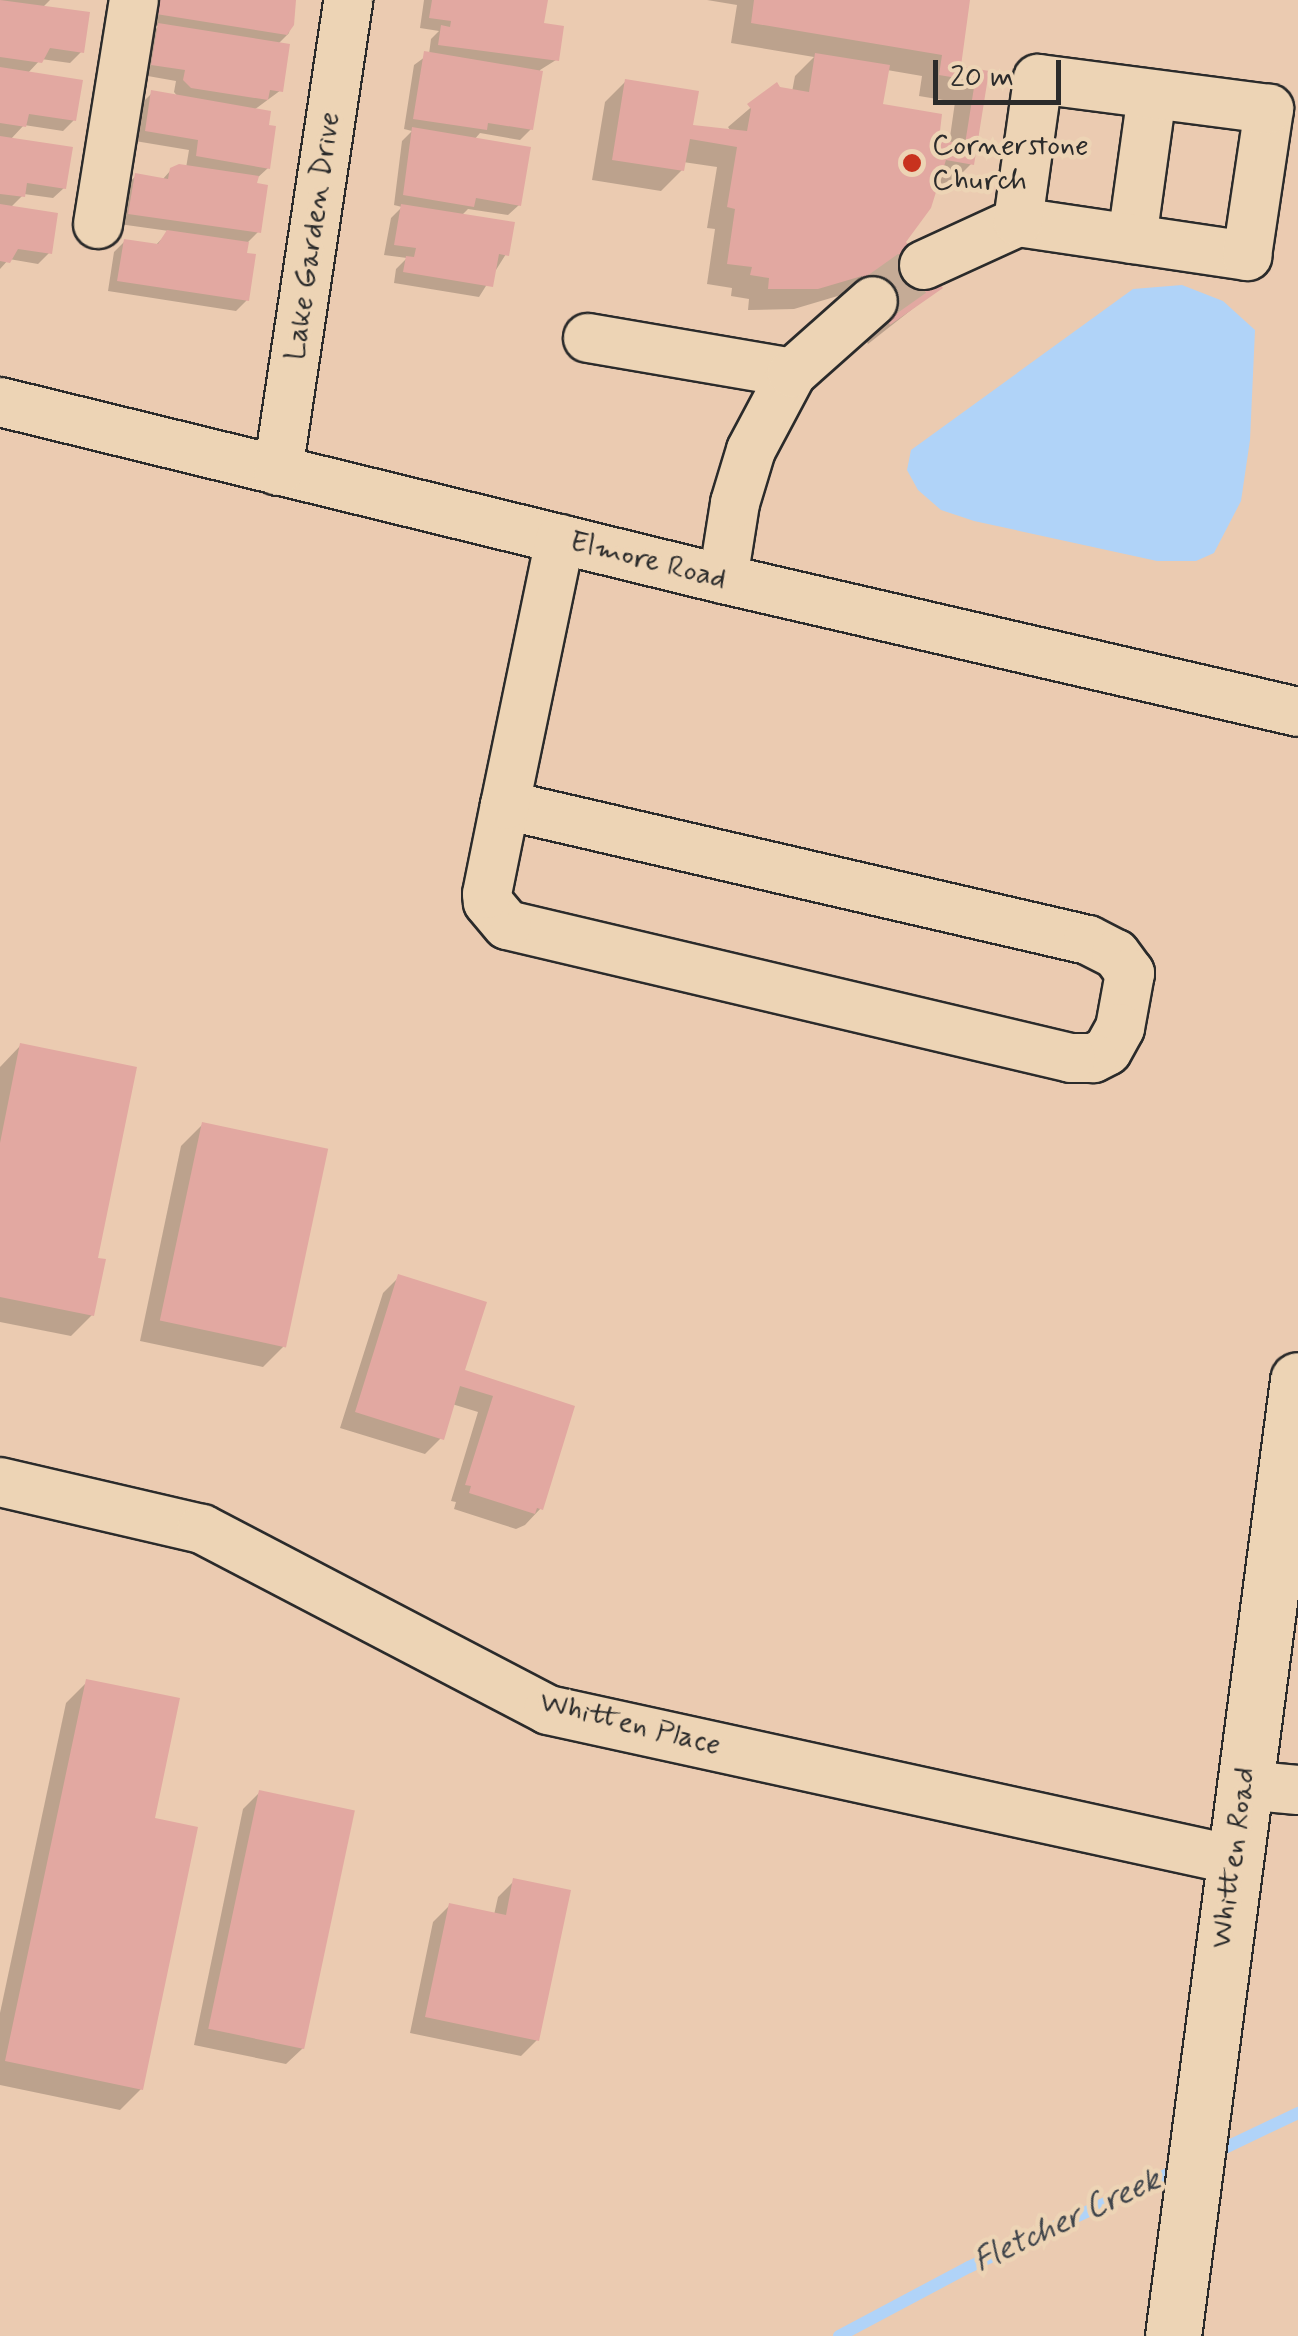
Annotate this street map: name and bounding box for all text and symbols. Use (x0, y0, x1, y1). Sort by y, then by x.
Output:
scale bar (938, 40, 1066, 102)
text: 20 m (950, 58, 1014, 97)
street label: Lake Garden Drive (279, 116, 347, 356)
place label: Cornerstone Church (932, 128, 1089, 198)
marker: Cornerstone Church (901, 152, 923, 174)
street label: Elmore Road (566, 524, 730, 598)
street label: Whitten Place (536, 1684, 724, 1764)
street label: Whitten Road (1204, 1767, 1264, 1949)
water label: Fletcher Creek (967, 2161, 1167, 2281)

